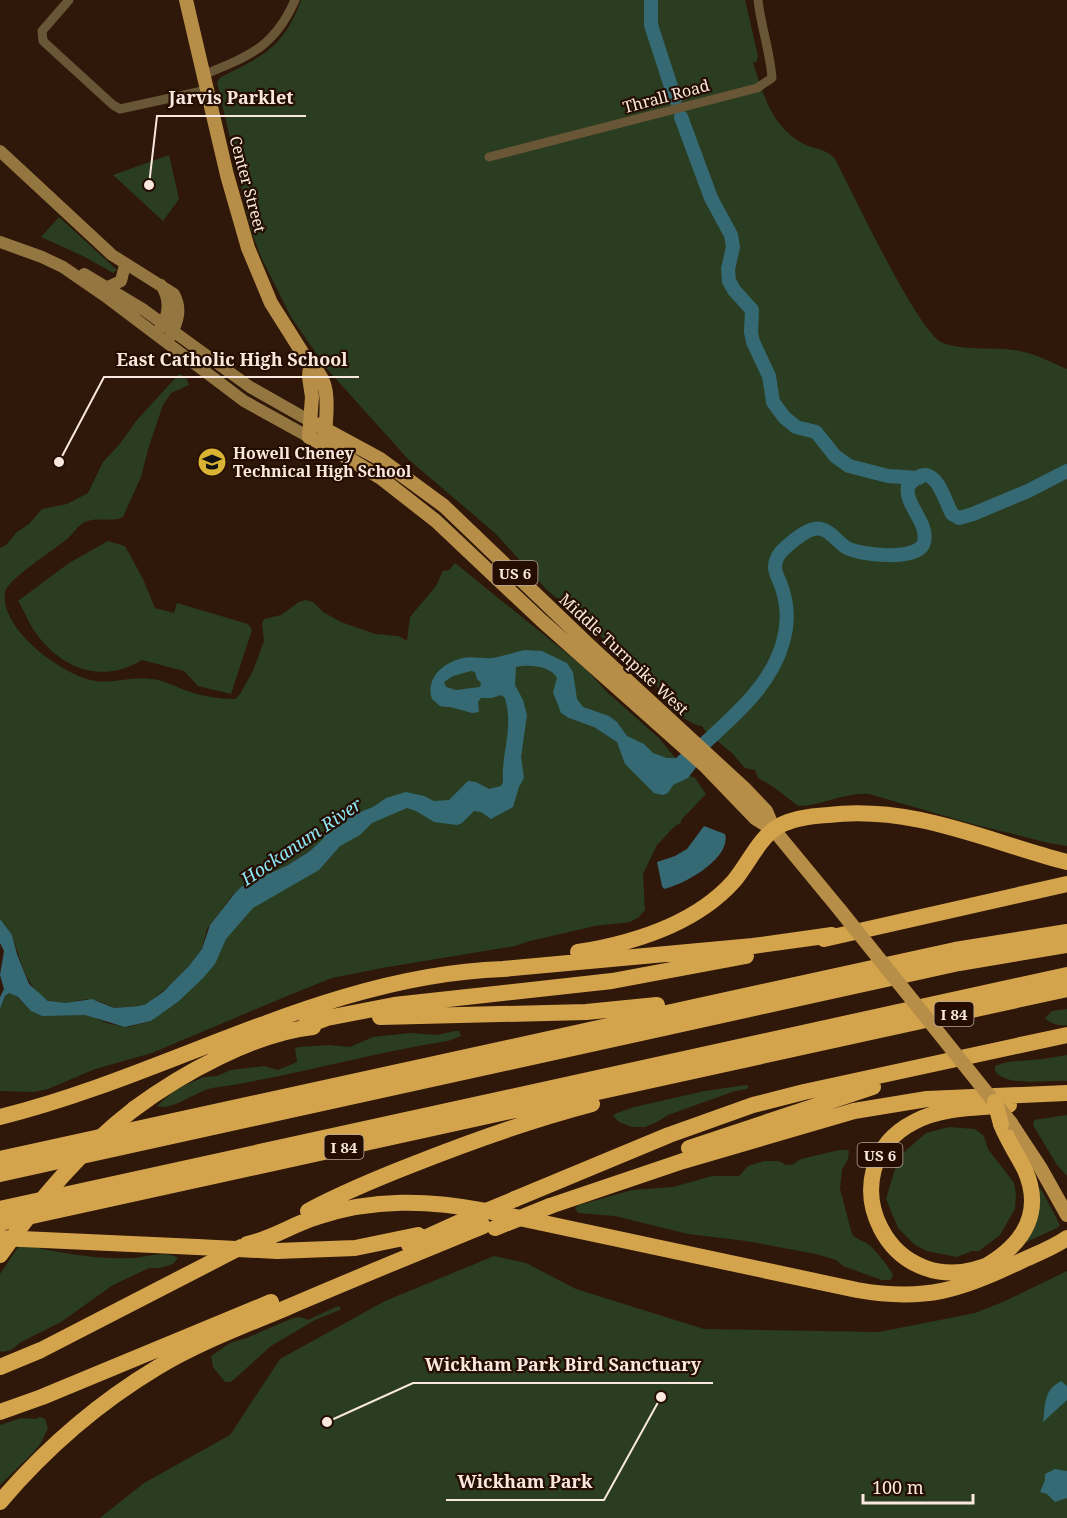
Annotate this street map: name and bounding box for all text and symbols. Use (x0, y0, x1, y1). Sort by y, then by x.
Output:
street label: Thrall Road (620, 74, 712, 118)
callout: Jarvis Parklet (157, 80, 306, 116)
text: Jarvis Parklet (167, 85, 294, 109)
street label: Center Street (225, 133, 272, 235)
callout: East Catholic High School (104, 341, 359, 377)
text: East Catholic High School (116, 347, 348, 371)
place label: Howell Cheney Technical High School (233, 442, 412, 482)
school or university icon: Howell Cheney Technical High School (196, 446, 228, 478)
road number: US 6 (492, 561, 538, 585)
street label: Middle Turnpike West (555, 588, 694, 720)
water label: Hockanum River (235, 791, 367, 891)
road number: I 84 (934, 1002, 974, 1026)
road number: I 84 (324, 1135, 364, 1159)
road number: US 6 (858, 1143, 902, 1167)
callout: Wickham Park Bird Sanctuary (413, 1347, 713, 1383)
text: Wickham Park Bird Sanctuary (425, 1352, 702, 1376)
callout: Wickham Park (446, 1464, 604, 1500)
scale bar (863, 1467, 972, 1505)
text: Wickham Park (458, 1469, 593, 1493)
text: 100 m (872, 1475, 924, 1499)

